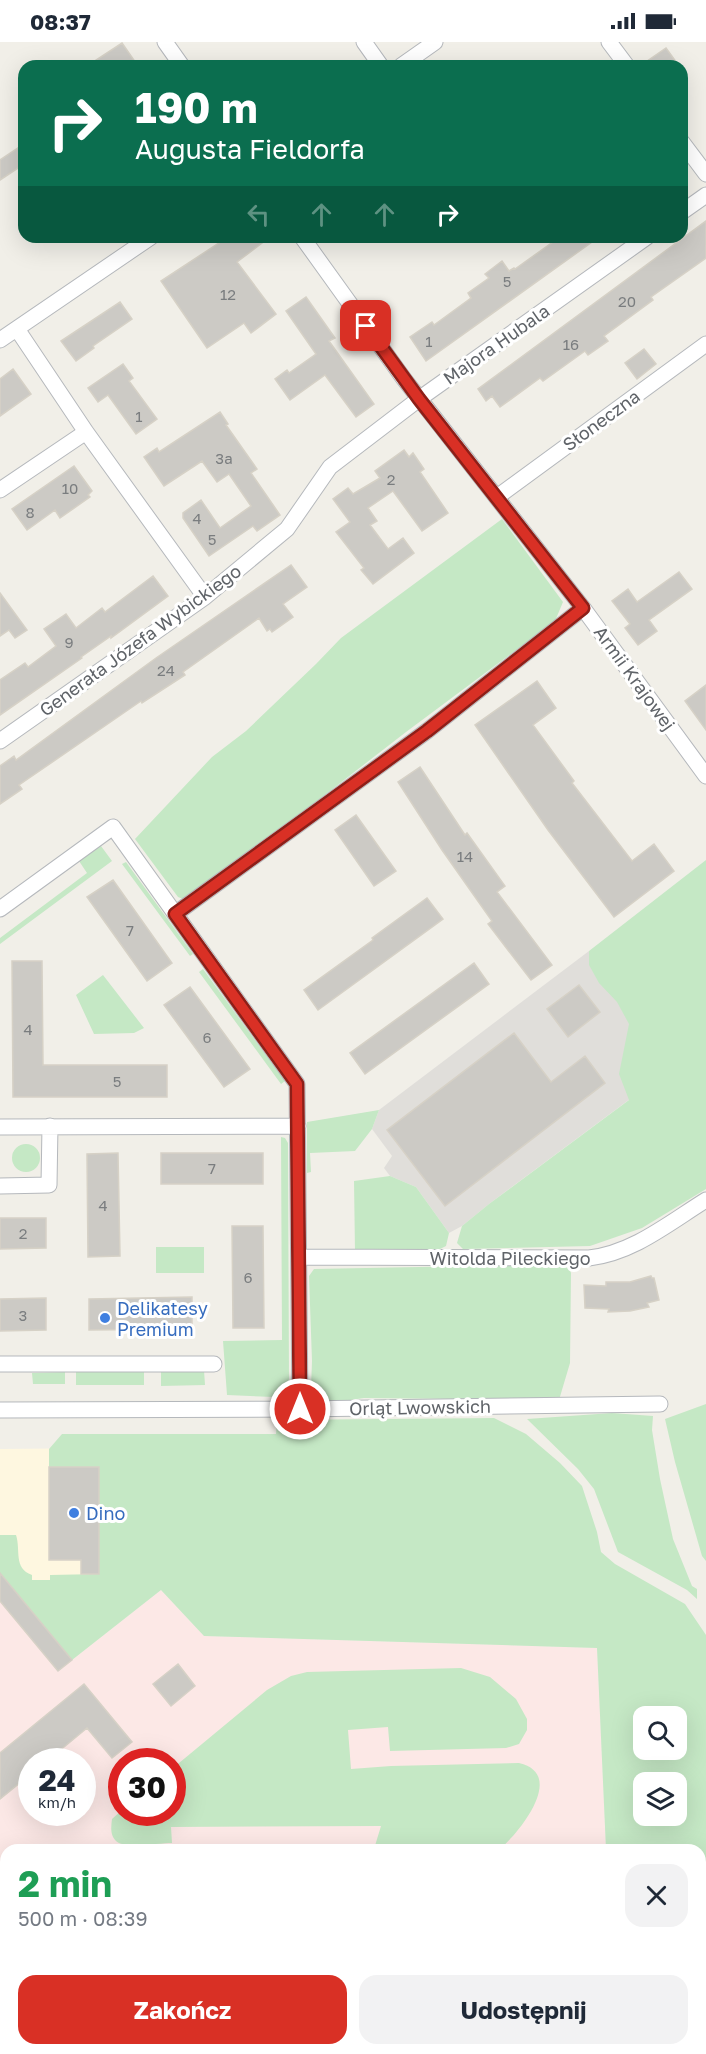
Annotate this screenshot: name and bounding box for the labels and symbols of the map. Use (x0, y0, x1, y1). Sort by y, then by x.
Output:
house number: 5 (503, 272, 511, 290)
house number: 12 (220, 285, 236, 303)
house number: 20 (618, 292, 636, 310)
street label: Majora Hubala (439, 299, 553, 389)
pin (340, 300, 391, 351)
house number: 1 (425, 332, 433, 350)
house number: 16 (563, 335, 579, 353)
street label: Słoneczna (558, 385, 644, 455)
house number: 1 (135, 407, 143, 425)
house number: 3a (215, 449, 233, 467)
house number: 2 (387, 470, 395, 488)
house number: 10 (62, 479, 78, 497)
house number: 8 (25, 503, 35, 521)
house number: 4 (192, 509, 202, 527)
house number: 5 (208, 530, 216, 548)
street label: Generała Józefa Wybickiego (35, 559, 245, 721)
street label: Armii Krajowej (590, 621, 680, 735)
house number: 9 (64, 633, 74, 651)
house number: 24 (157, 661, 175, 679)
house number: 14 (457, 847, 473, 865)
house number: 7 (126, 921, 134, 939)
house number: 4 (23, 1020, 33, 1038)
house number: 6 (202, 1028, 212, 1046)
house number: 5 (113, 1072, 121, 1090)
house number: 7 (208, 1159, 216, 1177)
house number: 4 (98, 1196, 108, 1214)
house number: 2 (19, 1224, 27, 1242)
street label: Witolda Pileckiego (429, 1247, 591, 1269)
house number: 6 (243, 1268, 253, 1286)
place label: Delikatesy Premium (117, 1297, 208, 1340)
house number: 3 (19, 1306, 27, 1324)
marker: Delikatesy Premium (98, 1311, 112, 1325)
position arrow (268, 1377, 332, 1441)
street label: Orląt Lwowskich (349, 1395, 491, 1419)
place label: Dino (86, 1502, 125, 1524)
marker: Dino (67, 1506, 81, 1520)
speed limit sign: 30 (108, 1748, 186, 1826)

